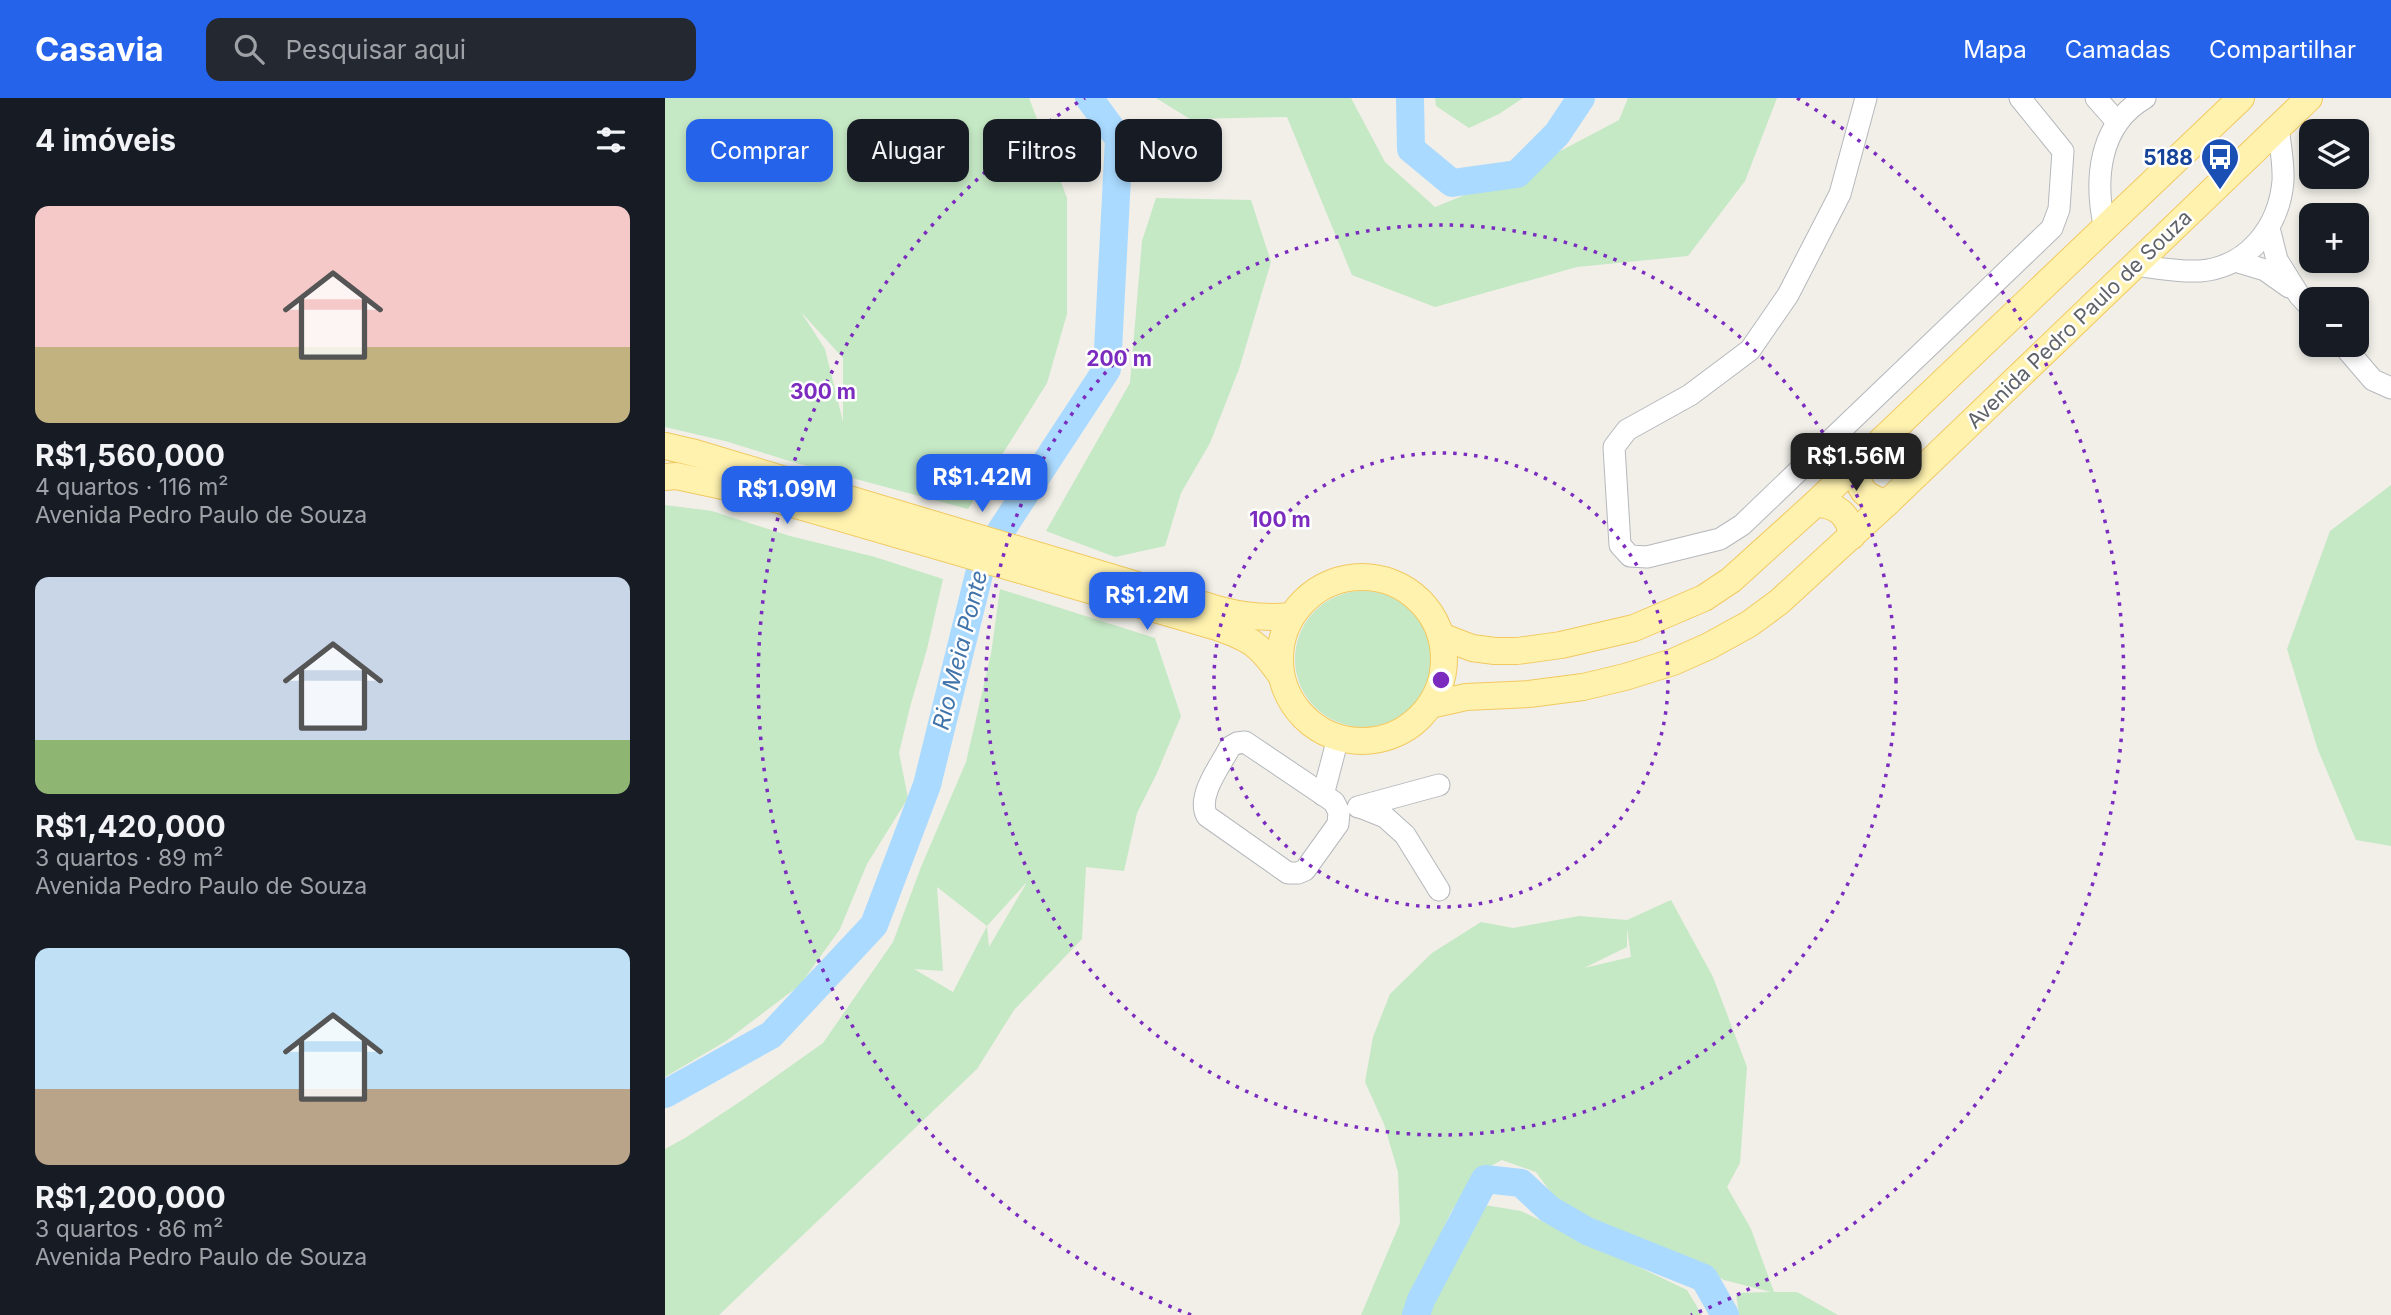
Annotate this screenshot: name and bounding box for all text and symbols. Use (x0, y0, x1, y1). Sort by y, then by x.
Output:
search box (206, 18, 696, 81)
text: Casavia (35, 29, 164, 69)
icon: search (230, 30, 268, 68)
text: Pesquisar aqui (286, 34, 466, 65)
text: Mapa (1963, 35, 2027, 64)
text: Camadas (2065, 35, 2171, 64)
text: Compartilhar (2209, 35, 2356, 64)
chip: Comprar (686, 119, 833, 182)
chip: Alugar (847, 119, 969, 182)
chip: Filtros (983, 119, 1101, 182)
chip: Novo (1115, 119, 1222, 182)
map controls (2299, 119, 2369, 357)
button: layers (2299, 119, 2369, 189)
icon: filters (592, 121, 630, 159)
text: 4 imóveis (35, 122, 176, 158)
bus stop icon: 5188 (2199, 136, 2241, 191)
place label: 5188 (2143, 145, 2193, 170)
button: + (2299, 203, 2369, 273)
street label: Avenida Pedro Paulo de Souza (1961, 205, 2197, 433)
icon: home (270, 252, 396, 378)
button: − (2299, 287, 2369, 357)
text: 200 m (1086, 346, 1152, 371)
text: 300 m (790, 379, 856, 404)
pin: R$1.56M (1791, 434, 1921, 493)
text: R$1,560,000 (35, 437, 225, 473)
text: R$1.56M (1807, 442, 1905, 470)
pin: R$1.42M (917, 454, 1047, 514)
text: R$1.42M (932, 463, 1032, 491)
pin: R$1.09M (722, 466, 852, 526)
text: 4 quartos · 116 m² (35, 473, 229, 501)
text: R$1.09M (738, 475, 836, 503)
text: Avenida Pedro Paulo de Souza (35, 501, 367, 529)
text: 100 m (1249, 507, 1311, 532)
water label: Rio Meia Ponte (927, 567, 993, 733)
pin: R$1.2M (1090, 573, 1204, 632)
text: R$1.2M (1105, 581, 1189, 609)
icon: home (270, 623, 396, 749)
centre of rings (1429, 668, 1453, 692)
text: R$1,420,000 (35, 808, 226, 844)
text: 3 quartos · 89 m² (35, 844, 223, 872)
text: Avenida Pedro Paulo de Souza (35, 872, 367, 900)
icon: home (270, 994, 396, 1120)
text: R$1,200,000 (35, 1179, 226, 1215)
text: 3 quartos · 86 m² (35, 1215, 223, 1243)
text: Avenida Pedro Paulo de Souza (35, 1243, 367, 1271)

